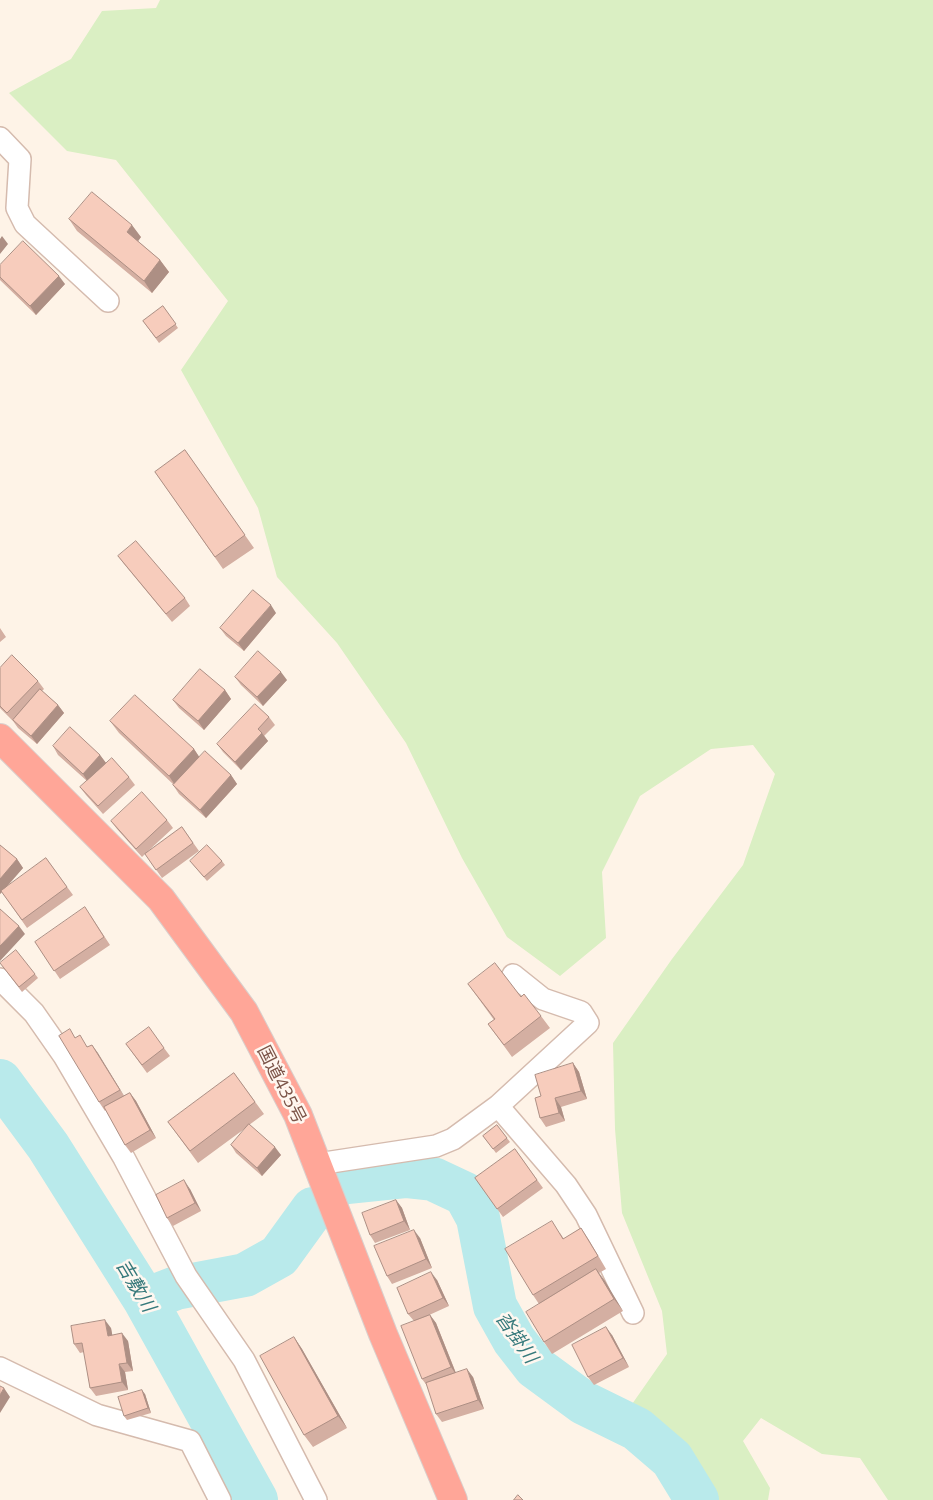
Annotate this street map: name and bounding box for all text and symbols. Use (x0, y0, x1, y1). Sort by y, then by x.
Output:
street label: 国道435号 (252, 1042, 310, 1128)
water label: 吉敷川 (111, 1256, 159, 1316)
water label: 沓掛川 (490, 1308, 542, 1368)

